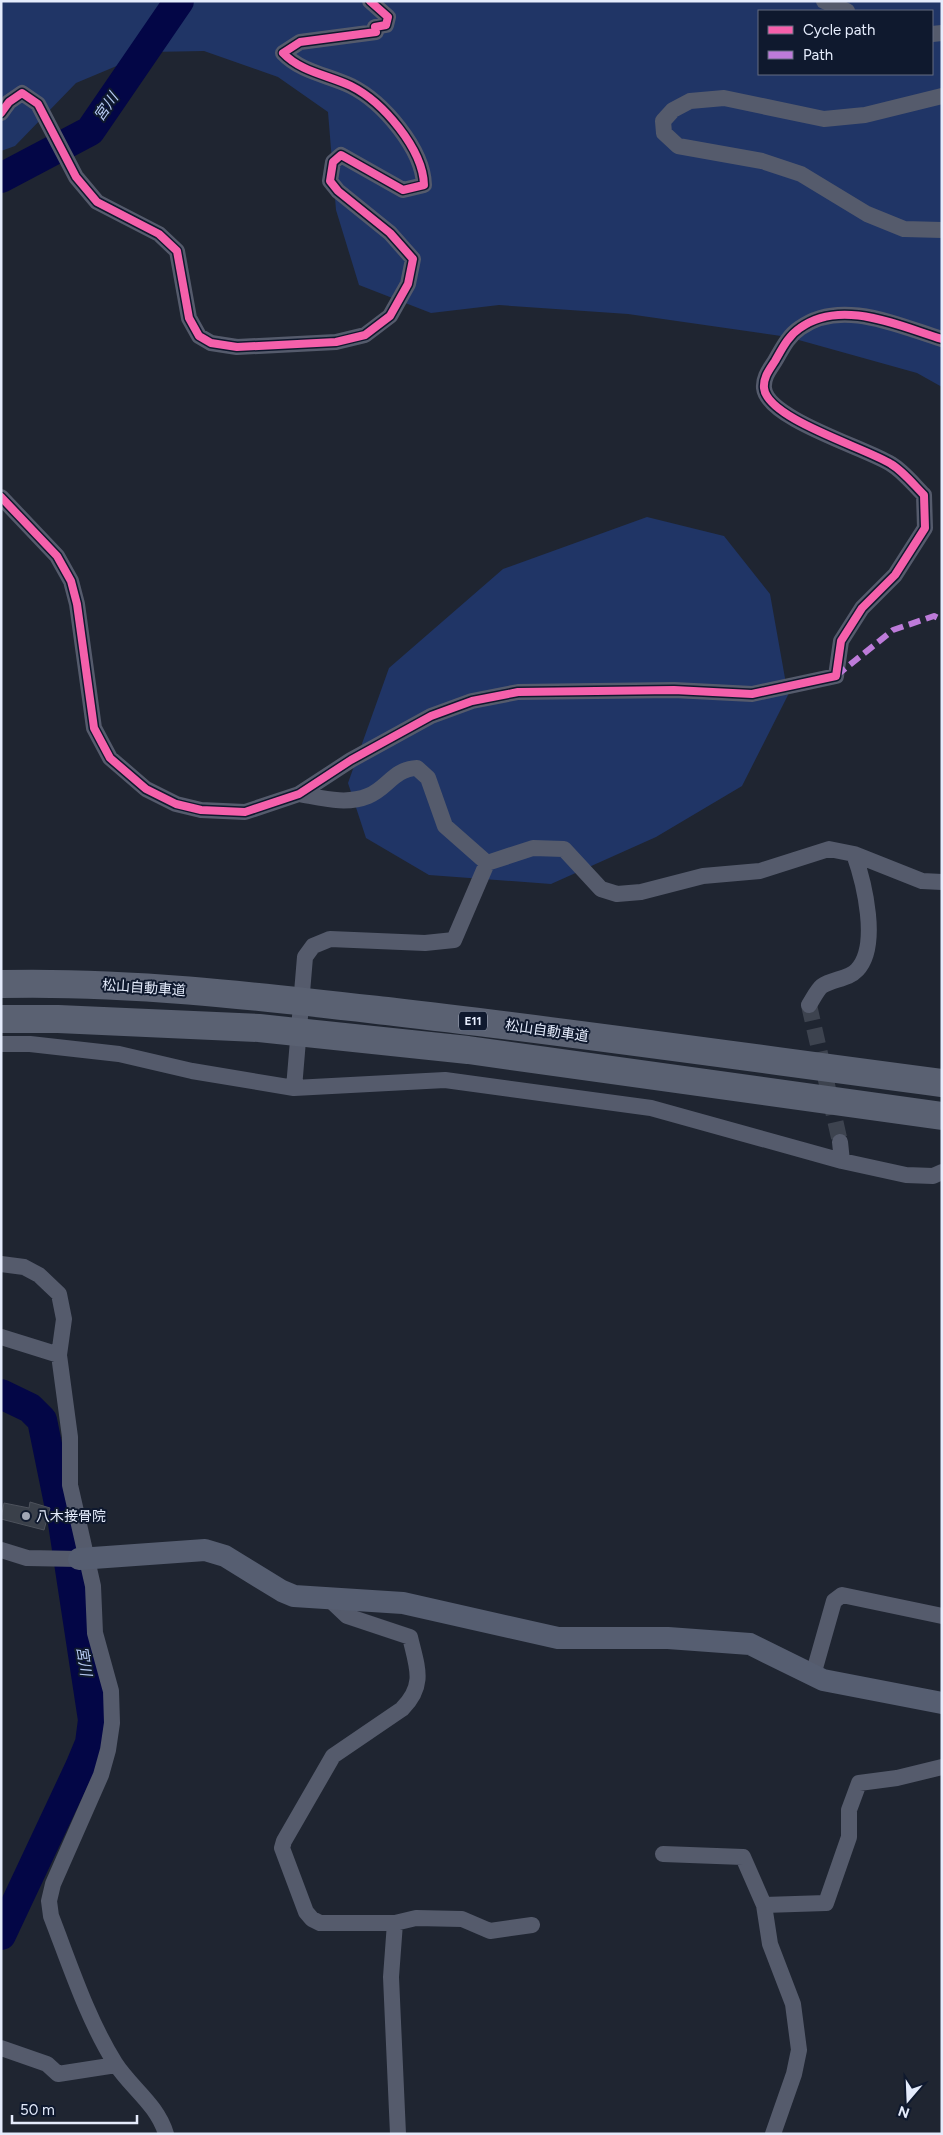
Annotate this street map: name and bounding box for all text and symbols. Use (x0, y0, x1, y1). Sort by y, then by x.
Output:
legend (758, 10, 933, 75)
text: Cycle path (803, 21, 875, 39)
text: Path (803, 46, 833, 64)
water label: 宮川 (90, 88, 123, 124)
street label: 松山自動車道 (102, 977, 186, 999)
road number: E11 (459, 1011, 487, 1030)
street label: 松山自動車道 (504, 1017, 590, 1045)
place label: 八木接骨院 (36, 1508, 106, 1525)
marker: 八木接骨院 (20, 1510, 32, 1522)
water label: 宮川 (73, 1645, 96, 1679)
north arrow (883, 2075, 933, 2125)
scale bar (12, 2092, 138, 2124)
text: 50 m (20, 2101, 55, 2119)
text: N (896, 2102, 912, 2122)

